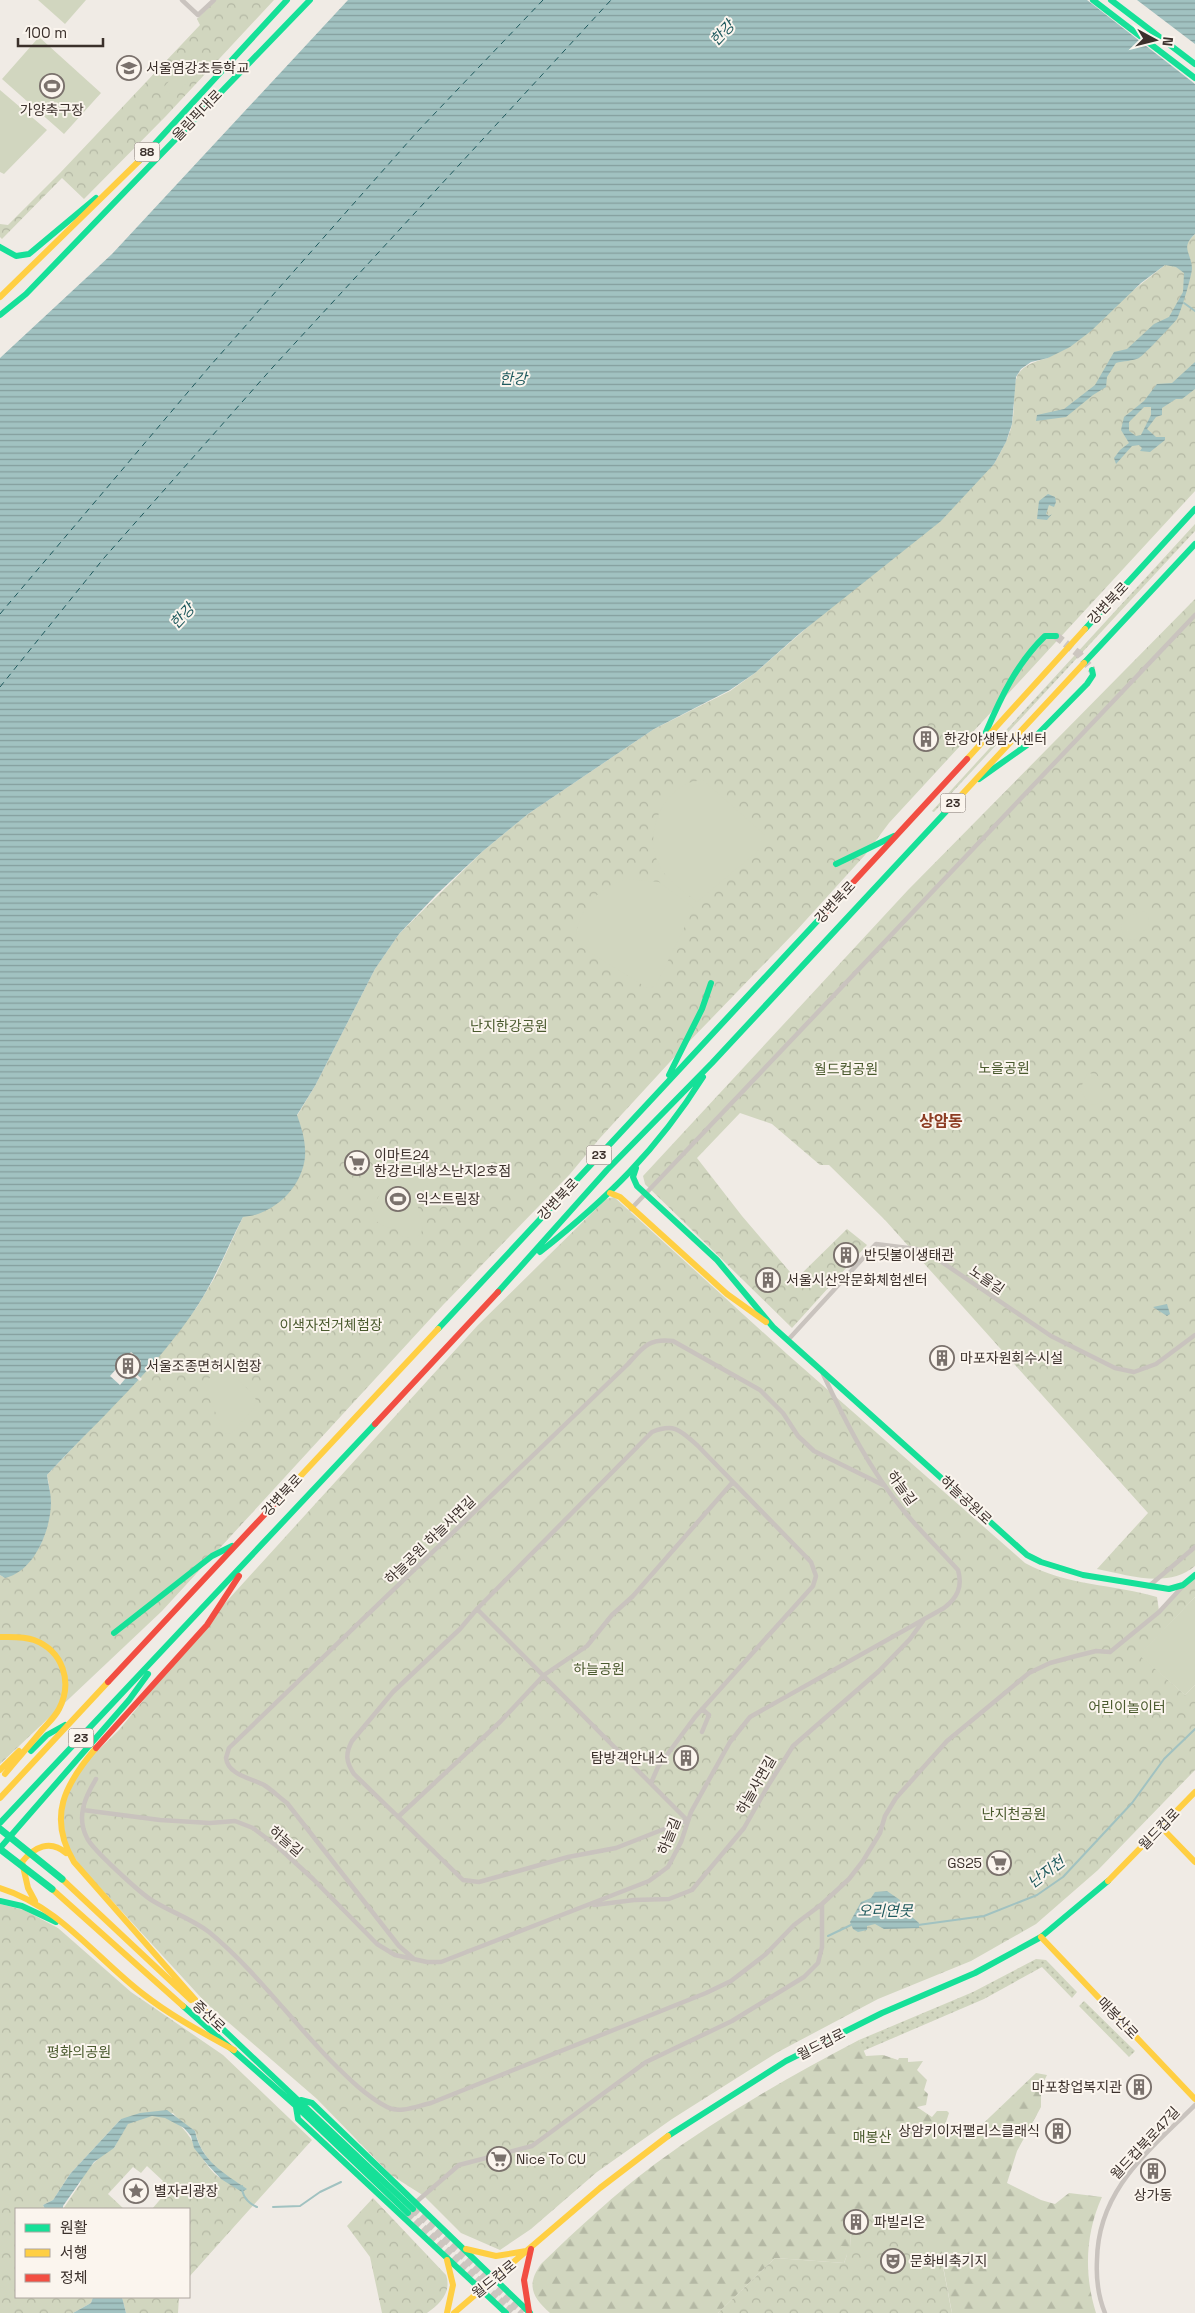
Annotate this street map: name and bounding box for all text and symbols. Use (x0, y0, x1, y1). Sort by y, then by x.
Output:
scale bar (18, 15, 102, 47)
water label: 한강 (706, 15, 740, 50)
north arrow (1130, 15, 1180, 65)
text: 100 m (25, 23, 67, 42)
text: N (1158, 36, 1177, 47)
school or university icon: 서울염강초등학교 (116, 55, 142, 81)
place label: 서울염강초등학교 (146, 59, 249, 77)
sports icon: 가양축구장 (39, 73, 65, 99)
street label: 올림픽대로 (168, 86, 226, 144)
place label: 가양축구장 (20, 101, 84, 119)
road number: 88 (134, 142, 160, 162)
water label: 한강 (499, 369, 529, 388)
street label: 강변북로 (1084, 578, 1132, 628)
water label: 한강 (166, 598, 200, 633)
building icon: 한강야생탐사센터 (913, 726, 939, 752)
place label: 한강야생탐사센터 (944, 730, 1047, 748)
road number: 23 (940, 794, 966, 812)
street label: 강변북로 (811, 877, 859, 927)
park label: 난지한강공원 (470, 1017, 548, 1035)
park label: 노을공원 (978, 1059, 1030, 1077)
park label: 월드컵공원 (814, 1060, 878, 1078)
district label: 상암동 (919, 1111, 963, 1132)
place label: 이마트24 한강르네상스난지2호점 (374, 1146, 511, 1180)
road number: 23 (586, 1146, 612, 1164)
supermarket icon: 이마트24 한강르네상스난지2호점 (344, 1150, 370, 1176)
street label: 강변북로 (534, 1174, 582, 1224)
sports icon: 익스트림장 (385, 1186, 411, 1212)
place label: 익스트림장 (416, 1190, 481, 1208)
building icon: 반딧불이생태관 (833, 1242, 859, 1268)
place label: 반딧불이생태관 (864, 1246, 954, 1264)
street label: 노을길 (966, 1262, 1008, 1298)
building icon: 서울시산악문화체험센터 (755, 1267, 781, 1293)
place label: 서울시산악문화체험센터 (786, 1271, 928, 1289)
park label: 이색자전거체험장 (279, 1316, 383, 1334)
building icon: 마포자원회수시설 (929, 1345, 955, 1371)
place label: 마포자원회수시설 (960, 1349, 1063, 1367)
building icon: 서울조종면허시험장 (115, 1353, 141, 1379)
place label: 서울조종면허시험장 (146, 1357, 262, 1375)
street label: 하늘길 (883, 1467, 921, 1509)
street label: 강변북로 (258, 1470, 306, 1520)
street label: 하늘공원로 (936, 1471, 996, 1529)
street label: 하늘공원 하늘사면길 (381, 1492, 479, 1588)
park label: 하늘공원 (573, 1660, 625, 1678)
park label: 어린이놀이터 (1088, 1698, 1166, 1716)
road number: 23 (68, 1729, 94, 1748)
building icon: 탐방객안내소 (673, 1745, 699, 1771)
place label: 탐방객안내소 (591, 1749, 668, 1767)
street label: 하늘사면길 (732, 1753, 780, 1817)
street label: 월드컵로 (1135, 1804, 1183, 1854)
park label: 난지천공원 (982, 1805, 1046, 1823)
street label: 하늘길 (653, 1815, 685, 1857)
street label: 하늘길 (265, 1822, 307, 1860)
supermarket icon: GS25 (986, 1850, 1012, 1876)
water label: 난지천 (1024, 1851, 1070, 1892)
place label: GS25 (947, 1854, 982, 1872)
water label: 오리연못 (857, 1901, 914, 1920)
street label: 매봉산로 (1094, 1993, 1142, 2043)
street label: 증산로 (189, 1996, 229, 2036)
street label: 월드컵로 (794, 2024, 848, 2064)
park label: 평화의공원 (47, 2043, 111, 2061)
building icon: 마포창업복지관 (1126, 2074, 1152, 2100)
place label: 마포창업복지관 (1032, 2078, 1122, 2096)
street label: 월드컵북로47길 (1107, 2103, 1183, 2183)
building icon: 상암키이저팰리스클래식 (1045, 2118, 1071, 2144)
place label: 상암키이저팰리스클래식 (898, 2122, 1040, 2140)
park label: 매봉산 (853, 2128, 891, 2146)
supermarket icon: Nice To CU (486, 2146, 512, 2172)
place label: Nice To CU (516, 2150, 586, 2168)
building icon: 상가동 (1140, 2158, 1166, 2184)
place icon: 별자리광장 (123, 2178, 149, 2204)
place label: 별자리광장 (154, 2182, 219, 2200)
place label: 상가동 (1134, 2186, 1172, 2204)
legend (15, 2208, 190, 2298)
building icon: 파빌리온 (843, 2209, 869, 2235)
place label: 파빌리온 (874, 2213, 926, 2231)
text: 원활 (60, 2218, 88, 2237)
text: 서행 (60, 2243, 88, 2262)
theatre icon: 문화비축기지 (880, 2248, 906, 2274)
place label: 문화비축기지 (910, 2252, 987, 2270)
street label: 월드컵로 (468, 2256, 520, 2302)
text: 정체 (60, 2268, 88, 2287)

